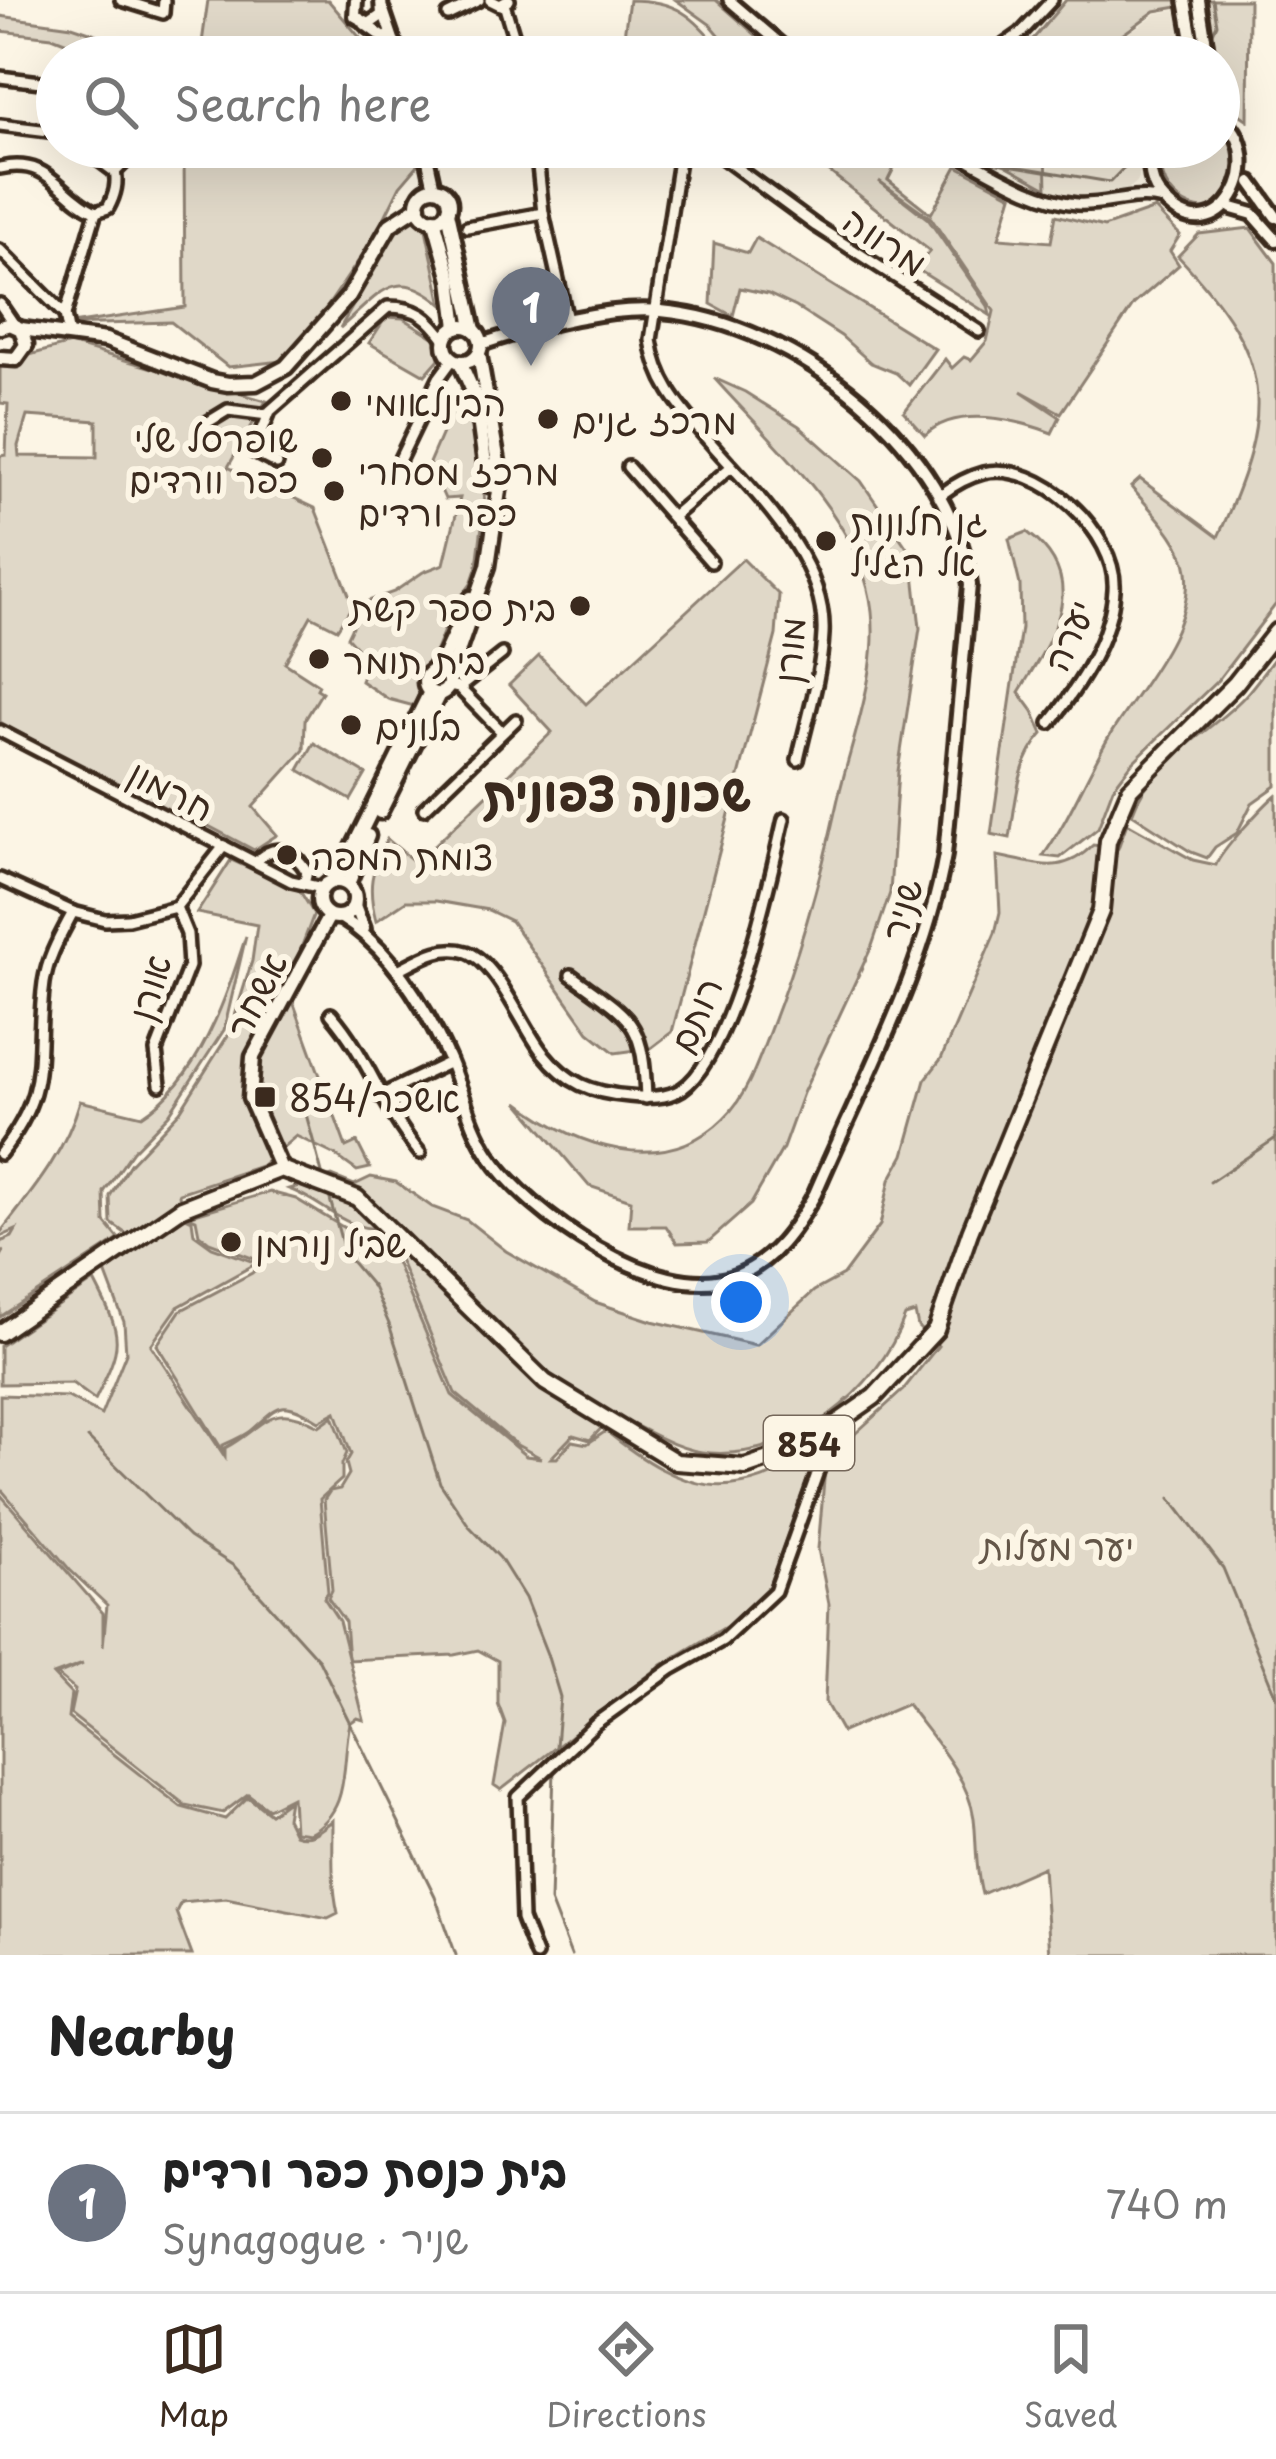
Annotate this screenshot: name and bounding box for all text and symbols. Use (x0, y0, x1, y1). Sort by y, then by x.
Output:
search box (36, 36, 1240, 168)
text: Search here (174, 68, 431, 136)
icon: search (78, 69, 144, 135)
street label: מרווה (833, 192, 939, 288)
pin: 1 (492, 267, 570, 366)
place label: הבינלאומי (365, 374, 506, 428)
marker: הבינלאומי (328, 388, 354, 414)
place label: מרכז גנים (572, 392, 737, 446)
marker: מרכז גנים (535, 406, 561, 432)
place label: שופרסל שלי כפר וורדים (129, 410, 298, 505)
place label: מרכז מסחרי כפר ורדים (358, 443, 559, 538)
marker: שופרסל שלי כפר וורדים (309, 445, 335, 471)
marker: מרכז מסחרי כפר ורדים (321, 478, 347, 504)
place label: גן חלונות אל הגליל (850, 493, 988, 588)
marker: גן חלונות אל הגליל (813, 528, 839, 554)
place label: בית ספר קשת (347, 579, 556, 633)
street label: יערה (1027, 591, 1107, 679)
marker: בית ספר קשת (567, 593, 593, 619)
street label: מורן (758, 615, 818, 685)
place label: בית תומר (343, 632, 485, 686)
marker: בית תומר (306, 646, 332, 672)
place label: בלונים (375, 698, 461, 752)
marker: בלונים (338, 712, 364, 738)
street label: חרמון (120, 745, 224, 833)
district label: שכונה צפונית (483, 755, 751, 827)
place label: צומת המפה (311, 828, 493, 882)
marker: צומת המפה (274, 842, 300, 868)
street label: שניר (865, 871, 935, 947)
street label: אשחר (211, 942, 299, 1046)
street label: אורן (113, 947, 183, 1027)
street label: רותם (653, 967, 735, 1061)
place label: אשכר/854 (289, 1070, 460, 1124)
marker: אשכר/854 (252, 1084, 278, 1110)
place label: שביל נורמן (255, 1215, 406, 1269)
marker: שביל נורמן (218, 1229, 244, 1255)
your location (711, 1272, 771, 1332)
road number: 854 (764, 1416, 854, 1470)
park label: יער מעלות (978, 1518, 1134, 1572)
text: Nearby (48, 1995, 235, 2072)
text: בית כנסת כפר ורדים (162, 2134, 567, 2202)
text: 1 (78, 2173, 96, 2232)
text: 740 m (1105, 2173, 1228, 2232)
text: Synagogue · שניר (162, 2208, 469, 2267)
tab: Map (159, 2316, 229, 2438)
tab: Directions (546, 2316, 707, 2438)
tab: Saved (1024, 2316, 1117, 2438)

